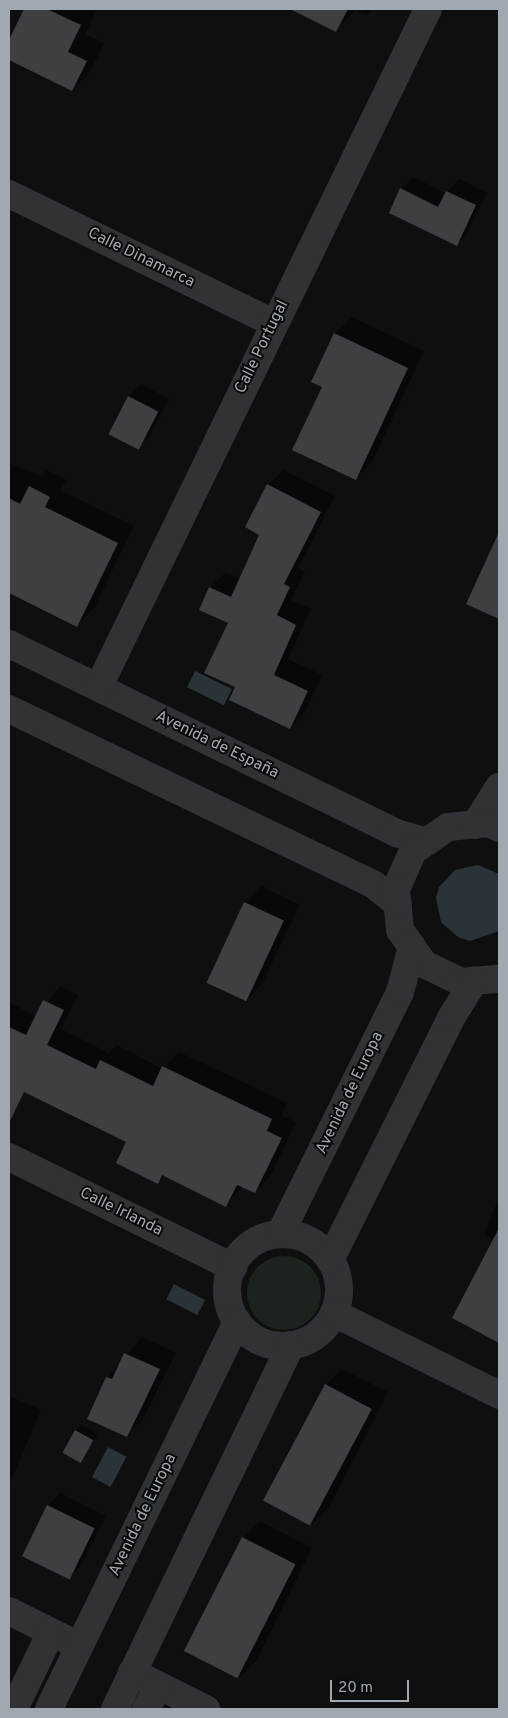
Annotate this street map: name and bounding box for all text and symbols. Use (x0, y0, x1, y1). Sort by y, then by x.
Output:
street label: Calle Dinamarca (84, 224, 198, 292)
street label: Calle Portugal (231, 297, 293, 397)
street label: Avenida de España (152, 707, 282, 783)
street label: Avenida de Europa (312, 1029, 388, 1157)
street label: Calle Irlanda (77, 1184, 165, 1240)
street label: Avenida de Europa (105, 1451, 181, 1579)
scale bar (333, 1670, 412, 1702)
text: 20 m (338, 1679, 373, 1698)

